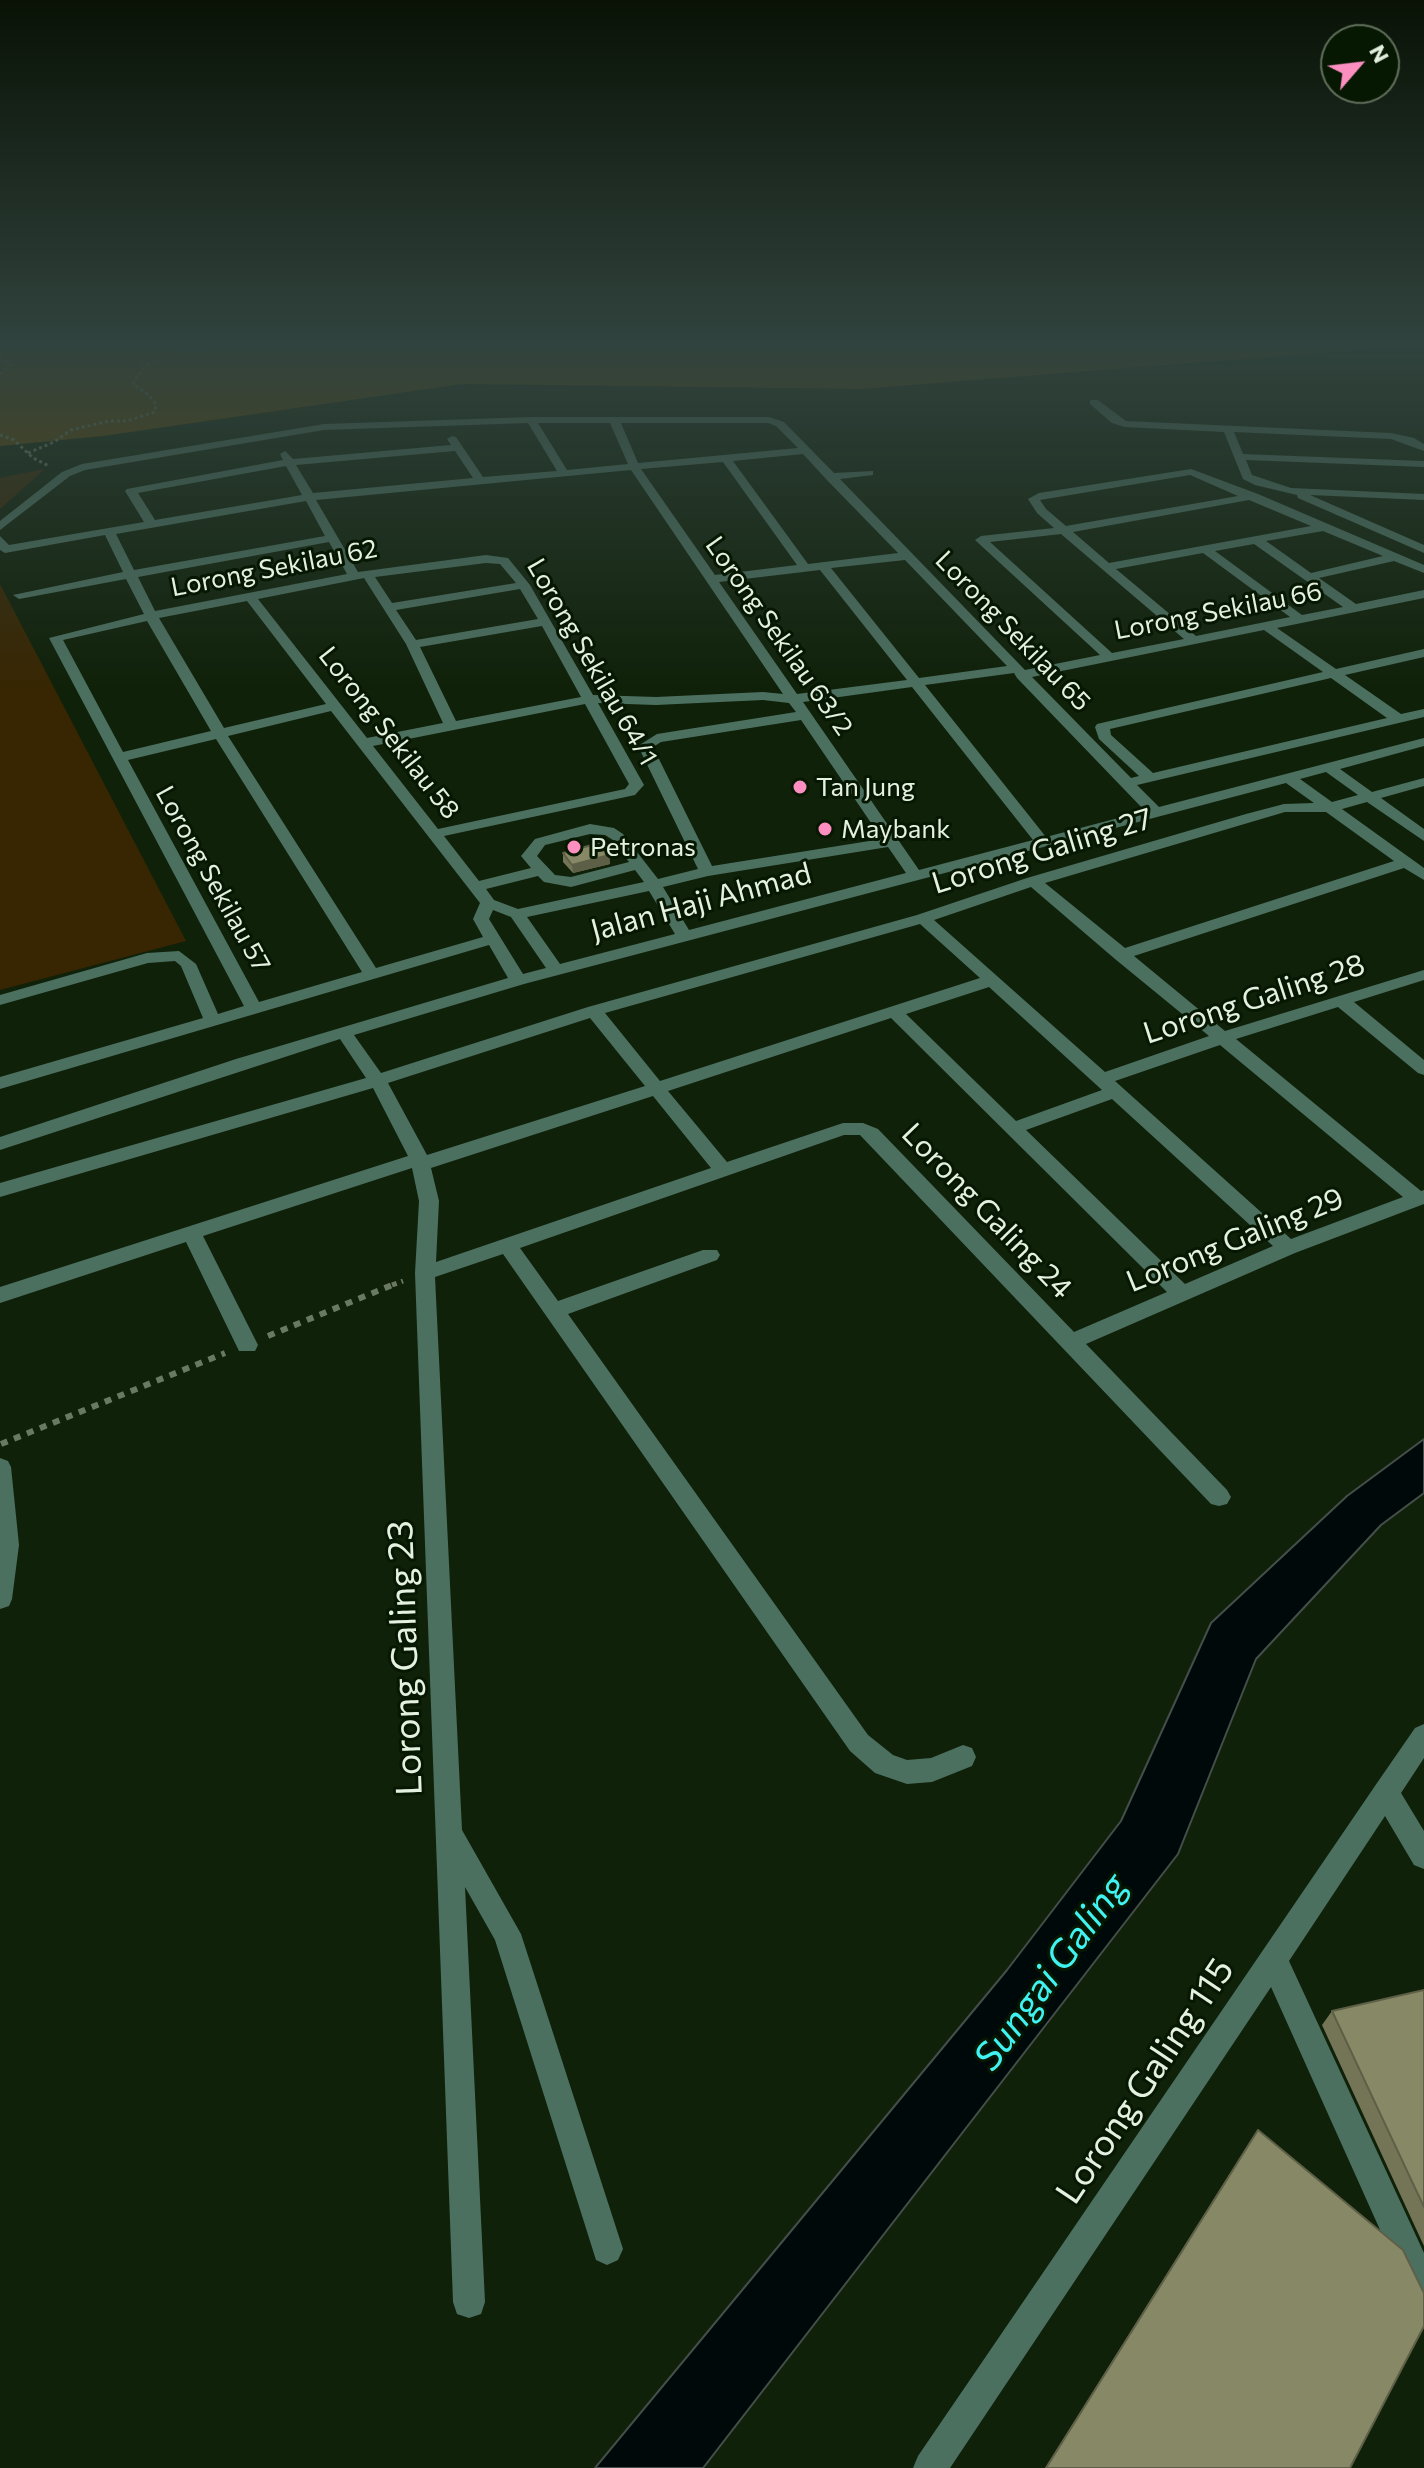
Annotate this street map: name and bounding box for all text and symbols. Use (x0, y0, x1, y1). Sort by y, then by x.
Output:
north arrow (1320, 24, 1400, 104)
text: N (1364, 40, 1396, 67)
street label: Lorong Sekilau 63/2 (699, 531, 859, 741)
street label: Lorong Sekilau 62 (168, 533, 380, 603)
street label: Lorong Sekilau 65 (929, 545, 1097, 717)
street label: Lorong Sekilau 64/1 (520, 553, 664, 771)
street label: Lorong Sekilau 66 (1112, 576, 1324, 646)
street label: Lorong Sekilau 58 (312, 641, 466, 825)
place label: Tan Jung (816, 771, 915, 803)
marker: Tan Jung (791, 778, 809, 796)
street label: Lorong Sekilau 57 (149, 780, 277, 978)
street label: Lorong Galing 27 (928, 800, 1156, 902)
place label: Maybank (841, 813, 950, 845)
marker: Maybank (816, 820, 834, 838)
place label: Petronas (590, 831, 696, 863)
marker: Petronas (565, 838, 583, 856)
street label: Jalan Haji Ahmad (587, 855, 815, 949)
street label: Lorong Galing 28 (1139, 946, 1369, 1052)
street label: Lorong Galing 24 (894, 1116, 1080, 1306)
street label: Lorong Galing 29 (1121, 1180, 1349, 1300)
street label: Lorong Galing 23 (379, 1520, 431, 1796)
water label: Sungai Galing (964, 1865, 1138, 2079)
street label: Lorong Galing 115 (1047, 1950, 1243, 2212)

